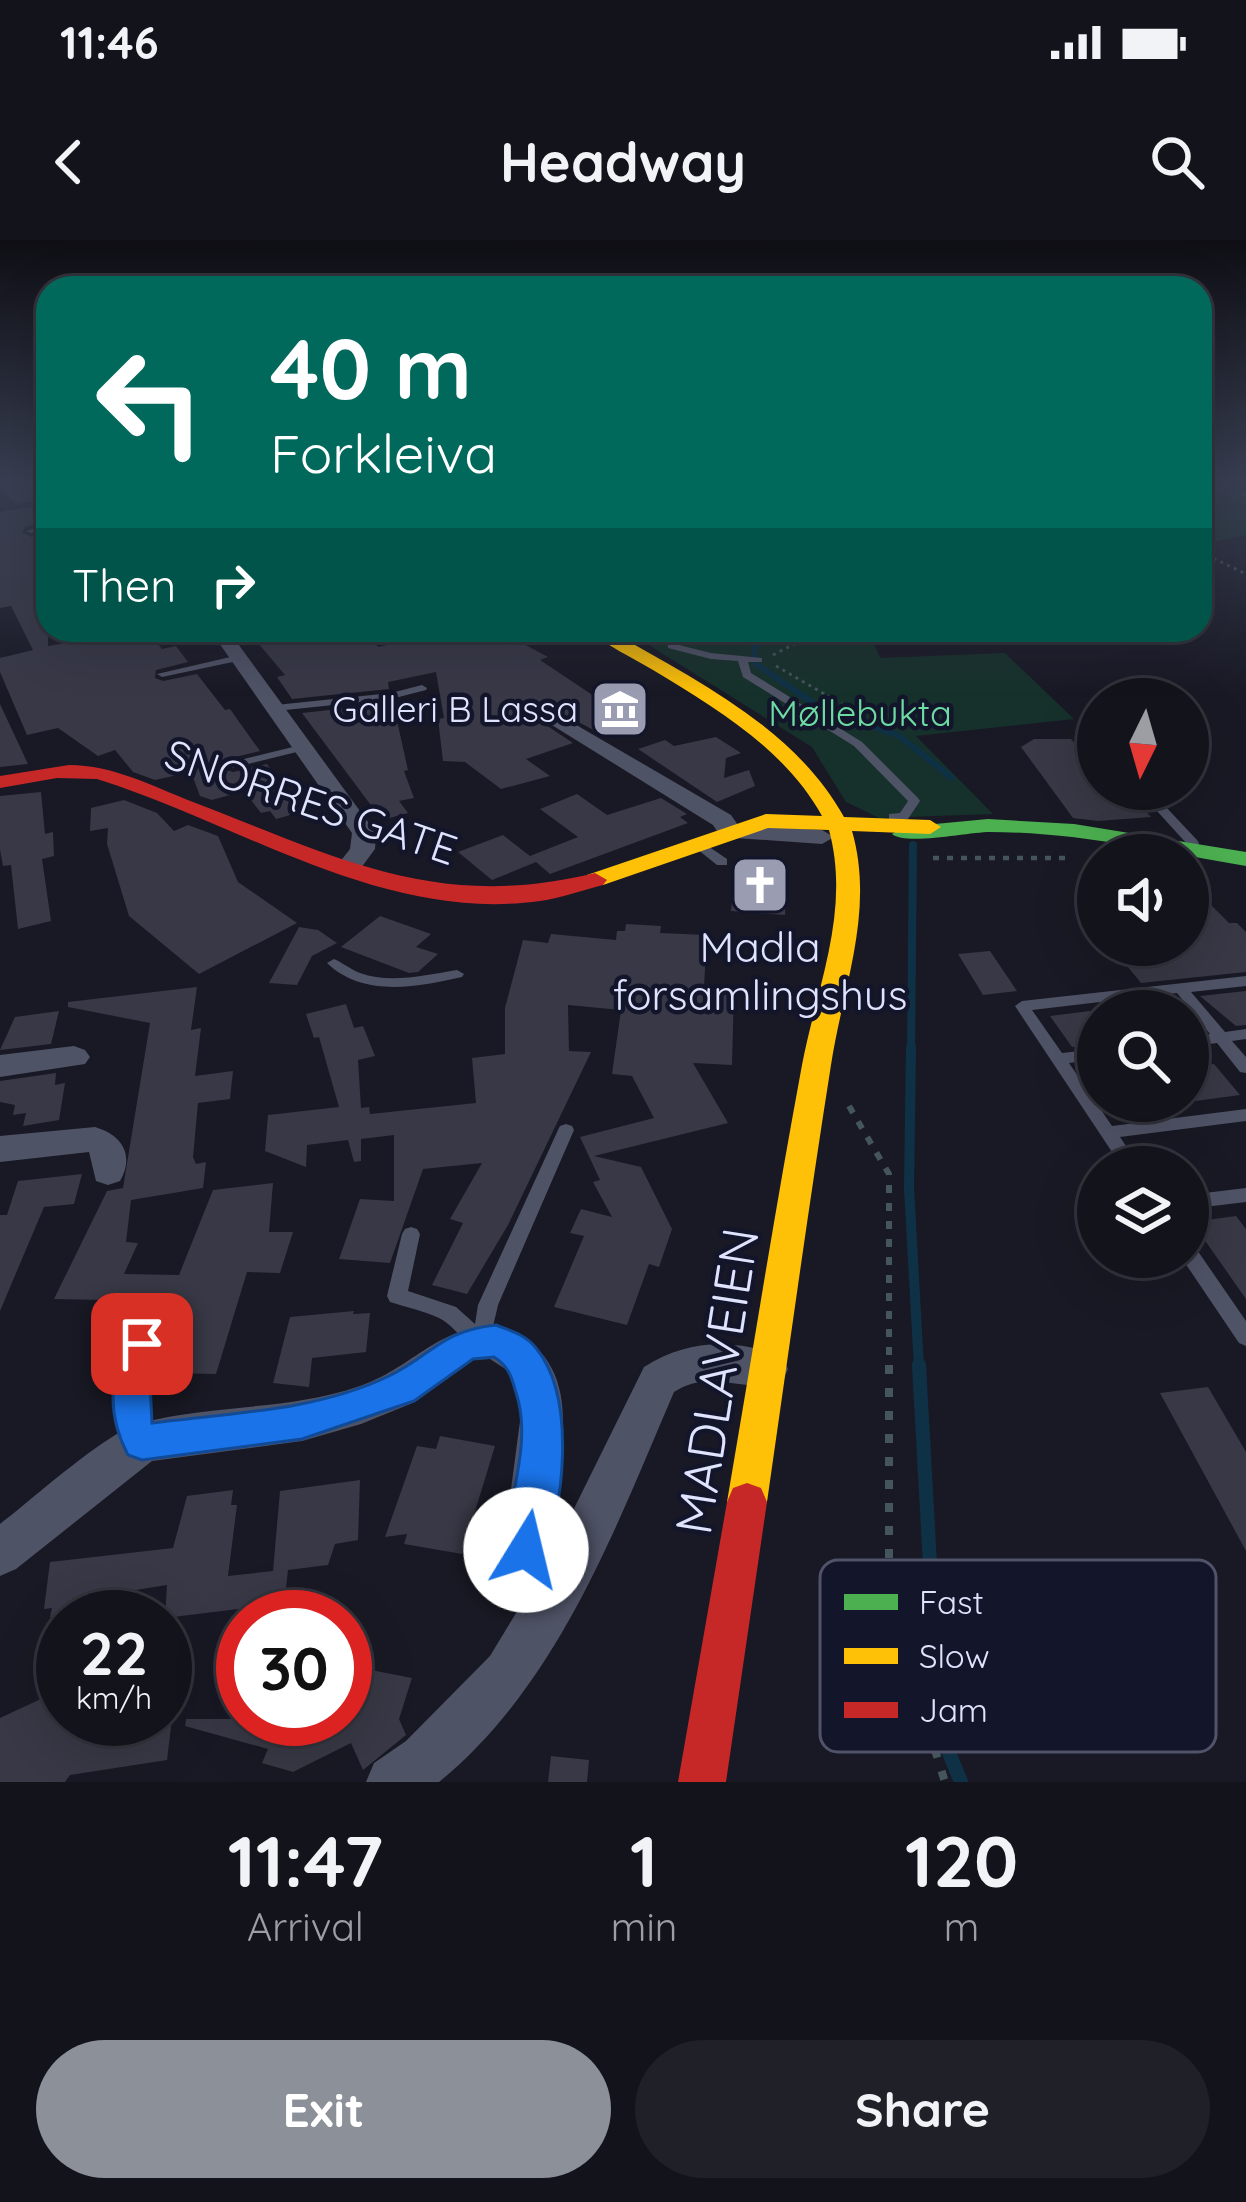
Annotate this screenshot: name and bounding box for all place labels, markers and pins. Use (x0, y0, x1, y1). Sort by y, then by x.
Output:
museum icon: Galleri B Lassa (589, 678, 651, 740)
place label: Galleri B Lassa (333, 686, 578, 731)
church icon: Madla forsamlingshus (729, 854, 791, 916)
place label: Madla forsamlingshus (613, 920, 907, 1021)
pin (91, 1293, 193, 1395)

